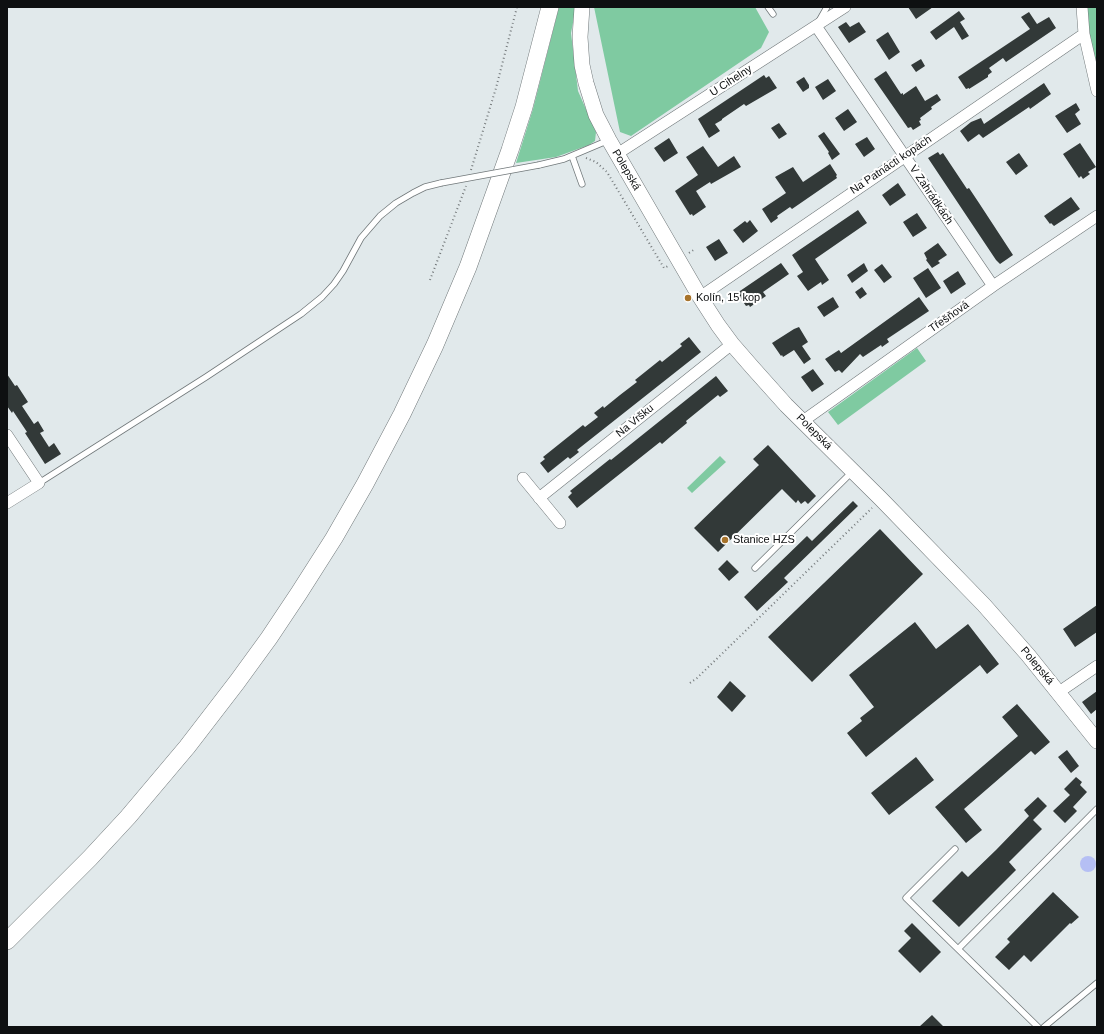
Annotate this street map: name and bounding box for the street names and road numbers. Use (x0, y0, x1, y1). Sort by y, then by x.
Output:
street label: U Cihelny (707, 62, 755, 100)
street label: Na Patnácti kopách (848, 133, 934, 197)
street label: Polepská (609, 147, 643, 193)
street label: V Zahrádkách (906, 163, 956, 227)
street label: Třešňová (926, 298, 972, 336)
street label: Na Vršku (613, 402, 657, 440)
street label: Polepská (793, 411, 835, 453)
street label: Polepská (1017, 644, 1057, 688)

